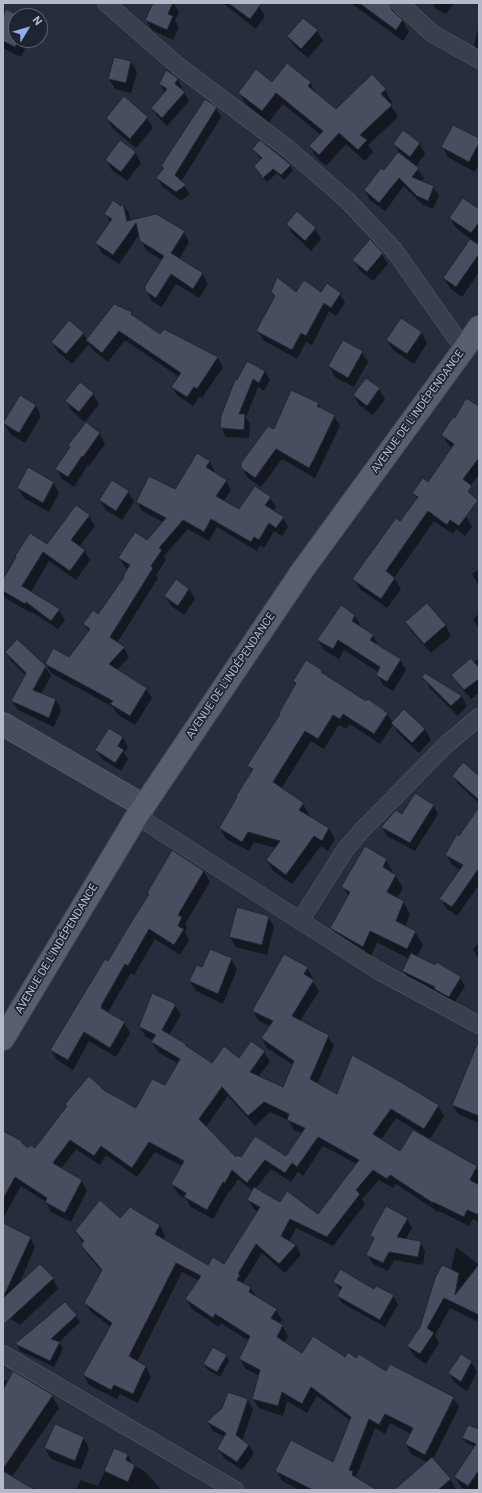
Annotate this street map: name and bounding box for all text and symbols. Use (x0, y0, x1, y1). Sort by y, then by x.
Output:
north arrow (8, 8, 48, 48)
text: N (30, 14, 45, 28)
street label: AVENUE DE L'INDÉPENDANCE (369, 348, 467, 476)
street label: AVENUE DE L'INDÉPENDANCE (184, 611, 278, 741)
street label: AVENUE DE L'INDÉPENDANCE (13, 882, 101, 1016)

